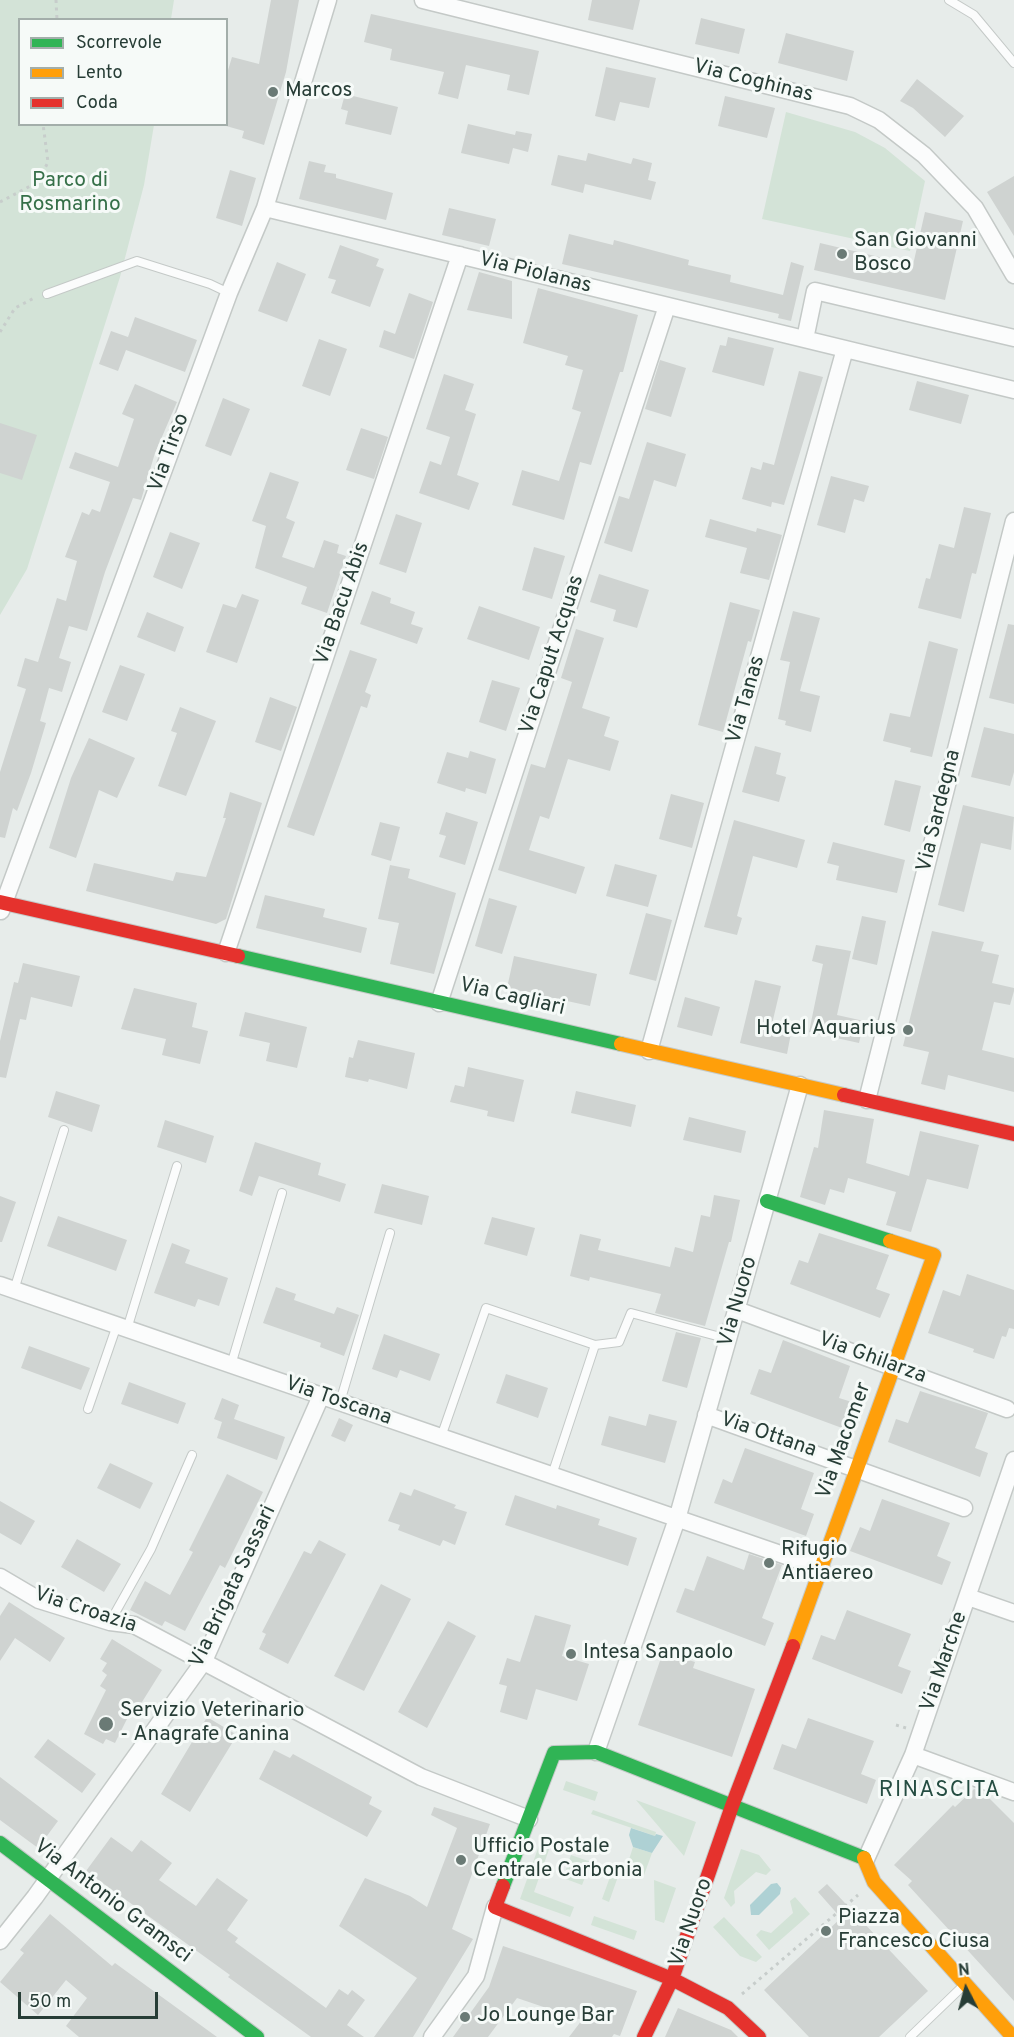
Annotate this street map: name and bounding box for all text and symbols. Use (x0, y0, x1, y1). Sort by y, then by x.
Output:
legend (18, 18, 228, 126)
text: Scorrevole (76, 32, 162, 55)
street label: Via Coghinas (690, 55, 816, 109)
text: Lento (76, 62, 122, 85)
place label: Marcos (285, 79, 352, 105)
marker: Marcos (266, 85, 280, 99)
text: Coda (76, 92, 118, 115)
park label: Parco di Rosmarino (19, 169, 121, 219)
place label: San Giovanni Bosco (854, 229, 977, 279)
marker: San Giovanni Bosco (835, 247, 849, 261)
street label: Via Piolanas (476, 248, 594, 300)
street label: Via Tirso (144, 410, 196, 496)
street label: Via Bacu Abis (310, 539, 376, 669)
street label: Via Caput Acquas (515, 572, 591, 738)
street label: Via Tanas (722, 653, 772, 747)
street label: Via Sardegna (913, 747, 967, 875)
street label: Via Cagliari (457, 974, 567, 1022)
place label: Hotel Aquarius (756, 1017, 896, 1043)
marker: Hotel Aquarius (901, 1023, 915, 1037)
street label: Via Nuoro (714, 1254, 764, 1350)
street label: Via Ghilarza (815, 1328, 929, 1390)
street label: Via Toscana (281, 1372, 395, 1432)
street label: Via Macomer (812, 1379, 878, 1503)
street label: Via Ottana (717, 1408, 819, 1464)
street label: Via Brigata Sassari (185, 1502, 283, 1672)
place label: Rifugio Antiaereo (781, 1538, 874, 1588)
marker: Rifugio Antiaereo (762, 1556, 776, 1570)
street label: Via Croazia (31, 1583, 139, 1639)
street label: Via Marche (916, 1609, 974, 1715)
place label: Intesa Sanpaolo (583, 1641, 733, 1667)
marker: Intesa Sanpaolo (564, 1647, 578, 1661)
place label: Servizio Veterinario - Anagrafe Canina (120, 1699, 305, 1749)
marker: Servizio Veterinario - Anagrafe Canina (97, 1715, 115, 1733)
district label: RINASCITA (879, 1779, 1001, 1805)
street label: Via Antonio Gramsci (28, 1835, 196, 1969)
place label: Ufficio Postale Centrale Carbonia (473, 1835, 642, 1885)
marker: Ufficio Postale Centrale Carbonia (454, 1853, 468, 1867)
street label: Via Nuoro (665, 1875, 719, 1971)
place label: Piazza Francesco Ciusa (838, 1906, 990, 1956)
marker: Piazza Francesco Ciusa (819, 1924, 833, 1938)
north arrow (936, 1959, 996, 2019)
text: N (957, 1961, 971, 1982)
scale bar (21, 1980, 160, 2018)
text: 50 m (29, 1991, 71, 2014)
place label: Jo Lounge Bar (477, 2004, 614, 2030)
marker: Jo Lounge Bar (458, 2010, 472, 2024)

